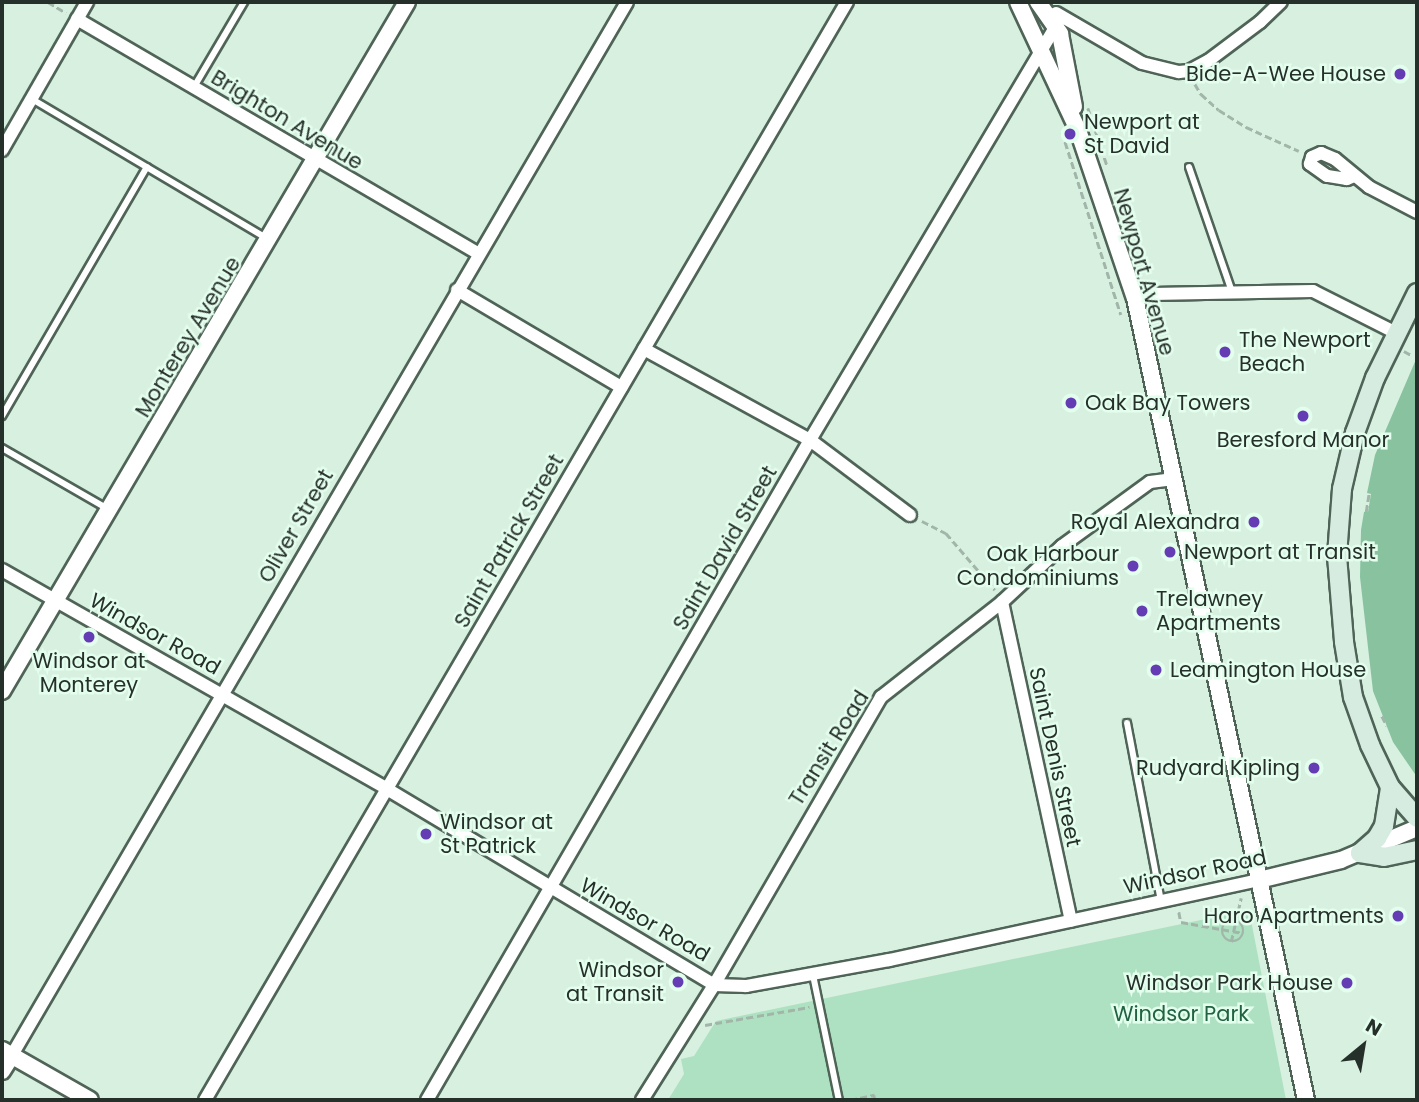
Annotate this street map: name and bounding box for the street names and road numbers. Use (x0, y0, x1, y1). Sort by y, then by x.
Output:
street label: Brighton Avenue (207, 65, 367, 175)
street label: Newport Avenue (1108, 186, 1180, 358)
street label: Monterey Avenue (130, 252, 246, 422)
street label: Saint Patrick Street (449, 450, 569, 632)
street label: Saint David Street (668, 461, 782, 635)
street label: Oliver Street (253, 465, 339, 587)
street label: Windsor Road (85, 588, 225, 680)
street label: Saint Denis Street (1024, 665, 1086, 849)
street label: Transit Road (784, 686, 874, 810)
street label: Windsor Road (1121, 845, 1269, 899)
street label: Windsor Road (576, 873, 714, 967)

